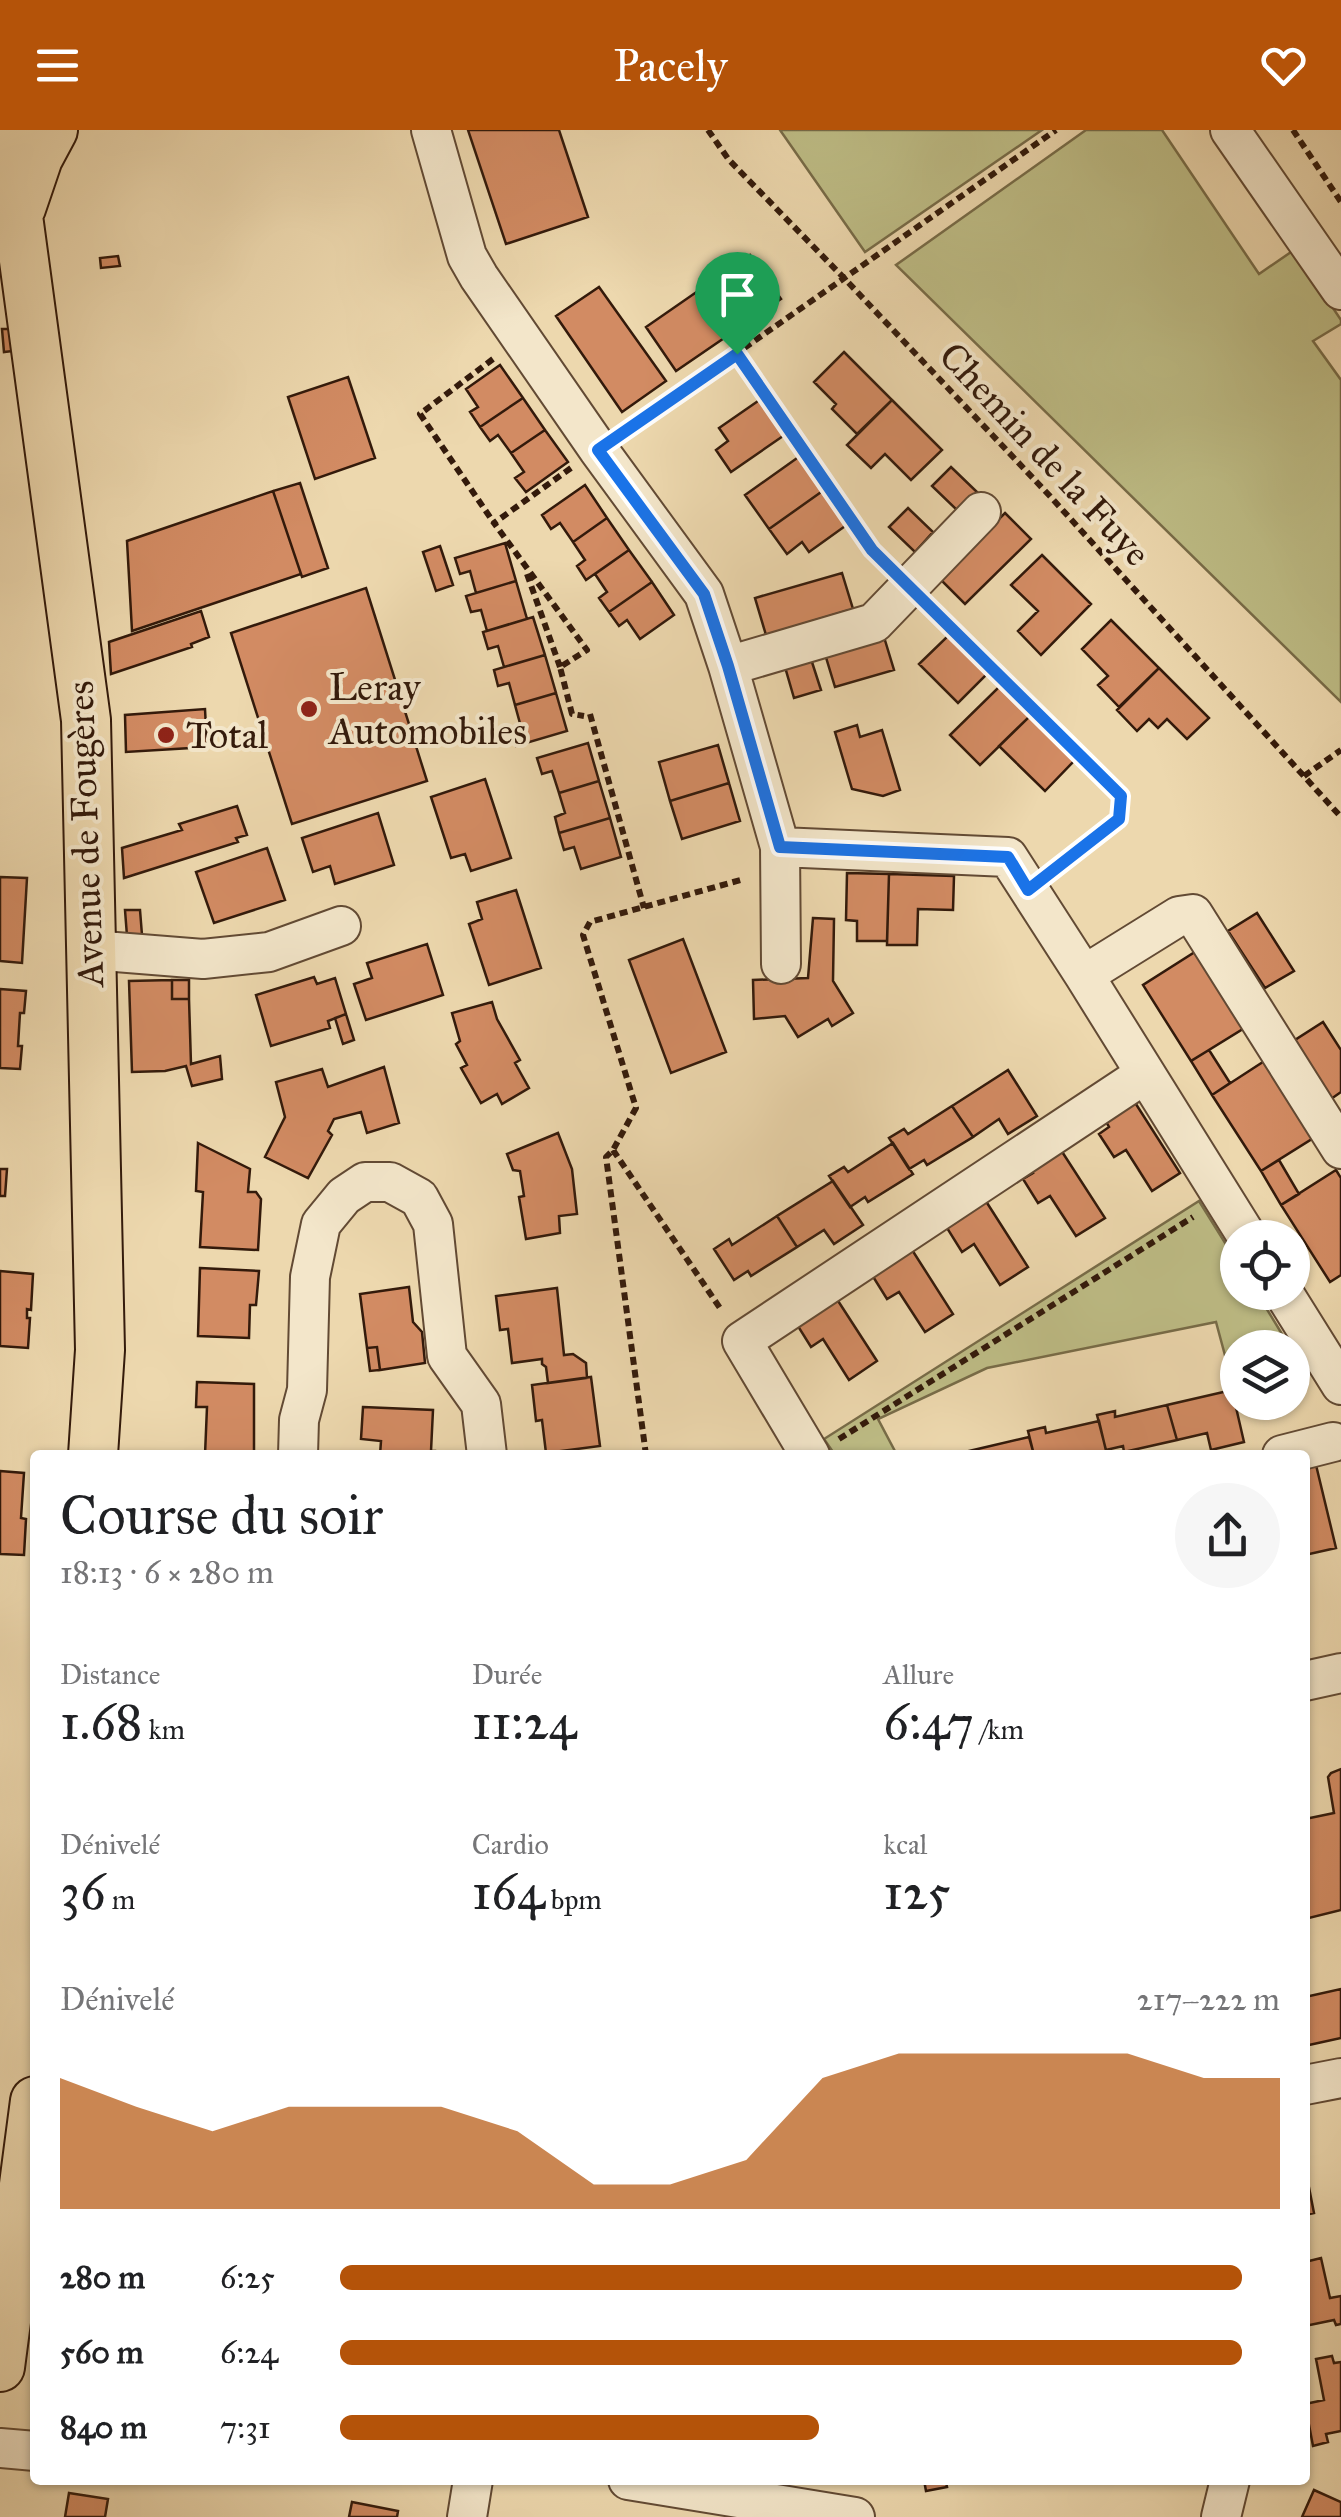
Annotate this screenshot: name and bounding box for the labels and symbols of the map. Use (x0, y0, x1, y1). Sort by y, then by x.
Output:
pin (695, 252, 780, 355)
street label: Chemin de la Fuye (930, 333, 1160, 575)
place label: Leray Automobiles (327, 664, 527, 754)
street label: Avenue de Fougères (57, 680, 113, 990)
marker: Leray Automobiles (298, 698, 320, 720)
place label: Total (186, 712, 269, 758)
marker: Total (155, 724, 177, 746)

